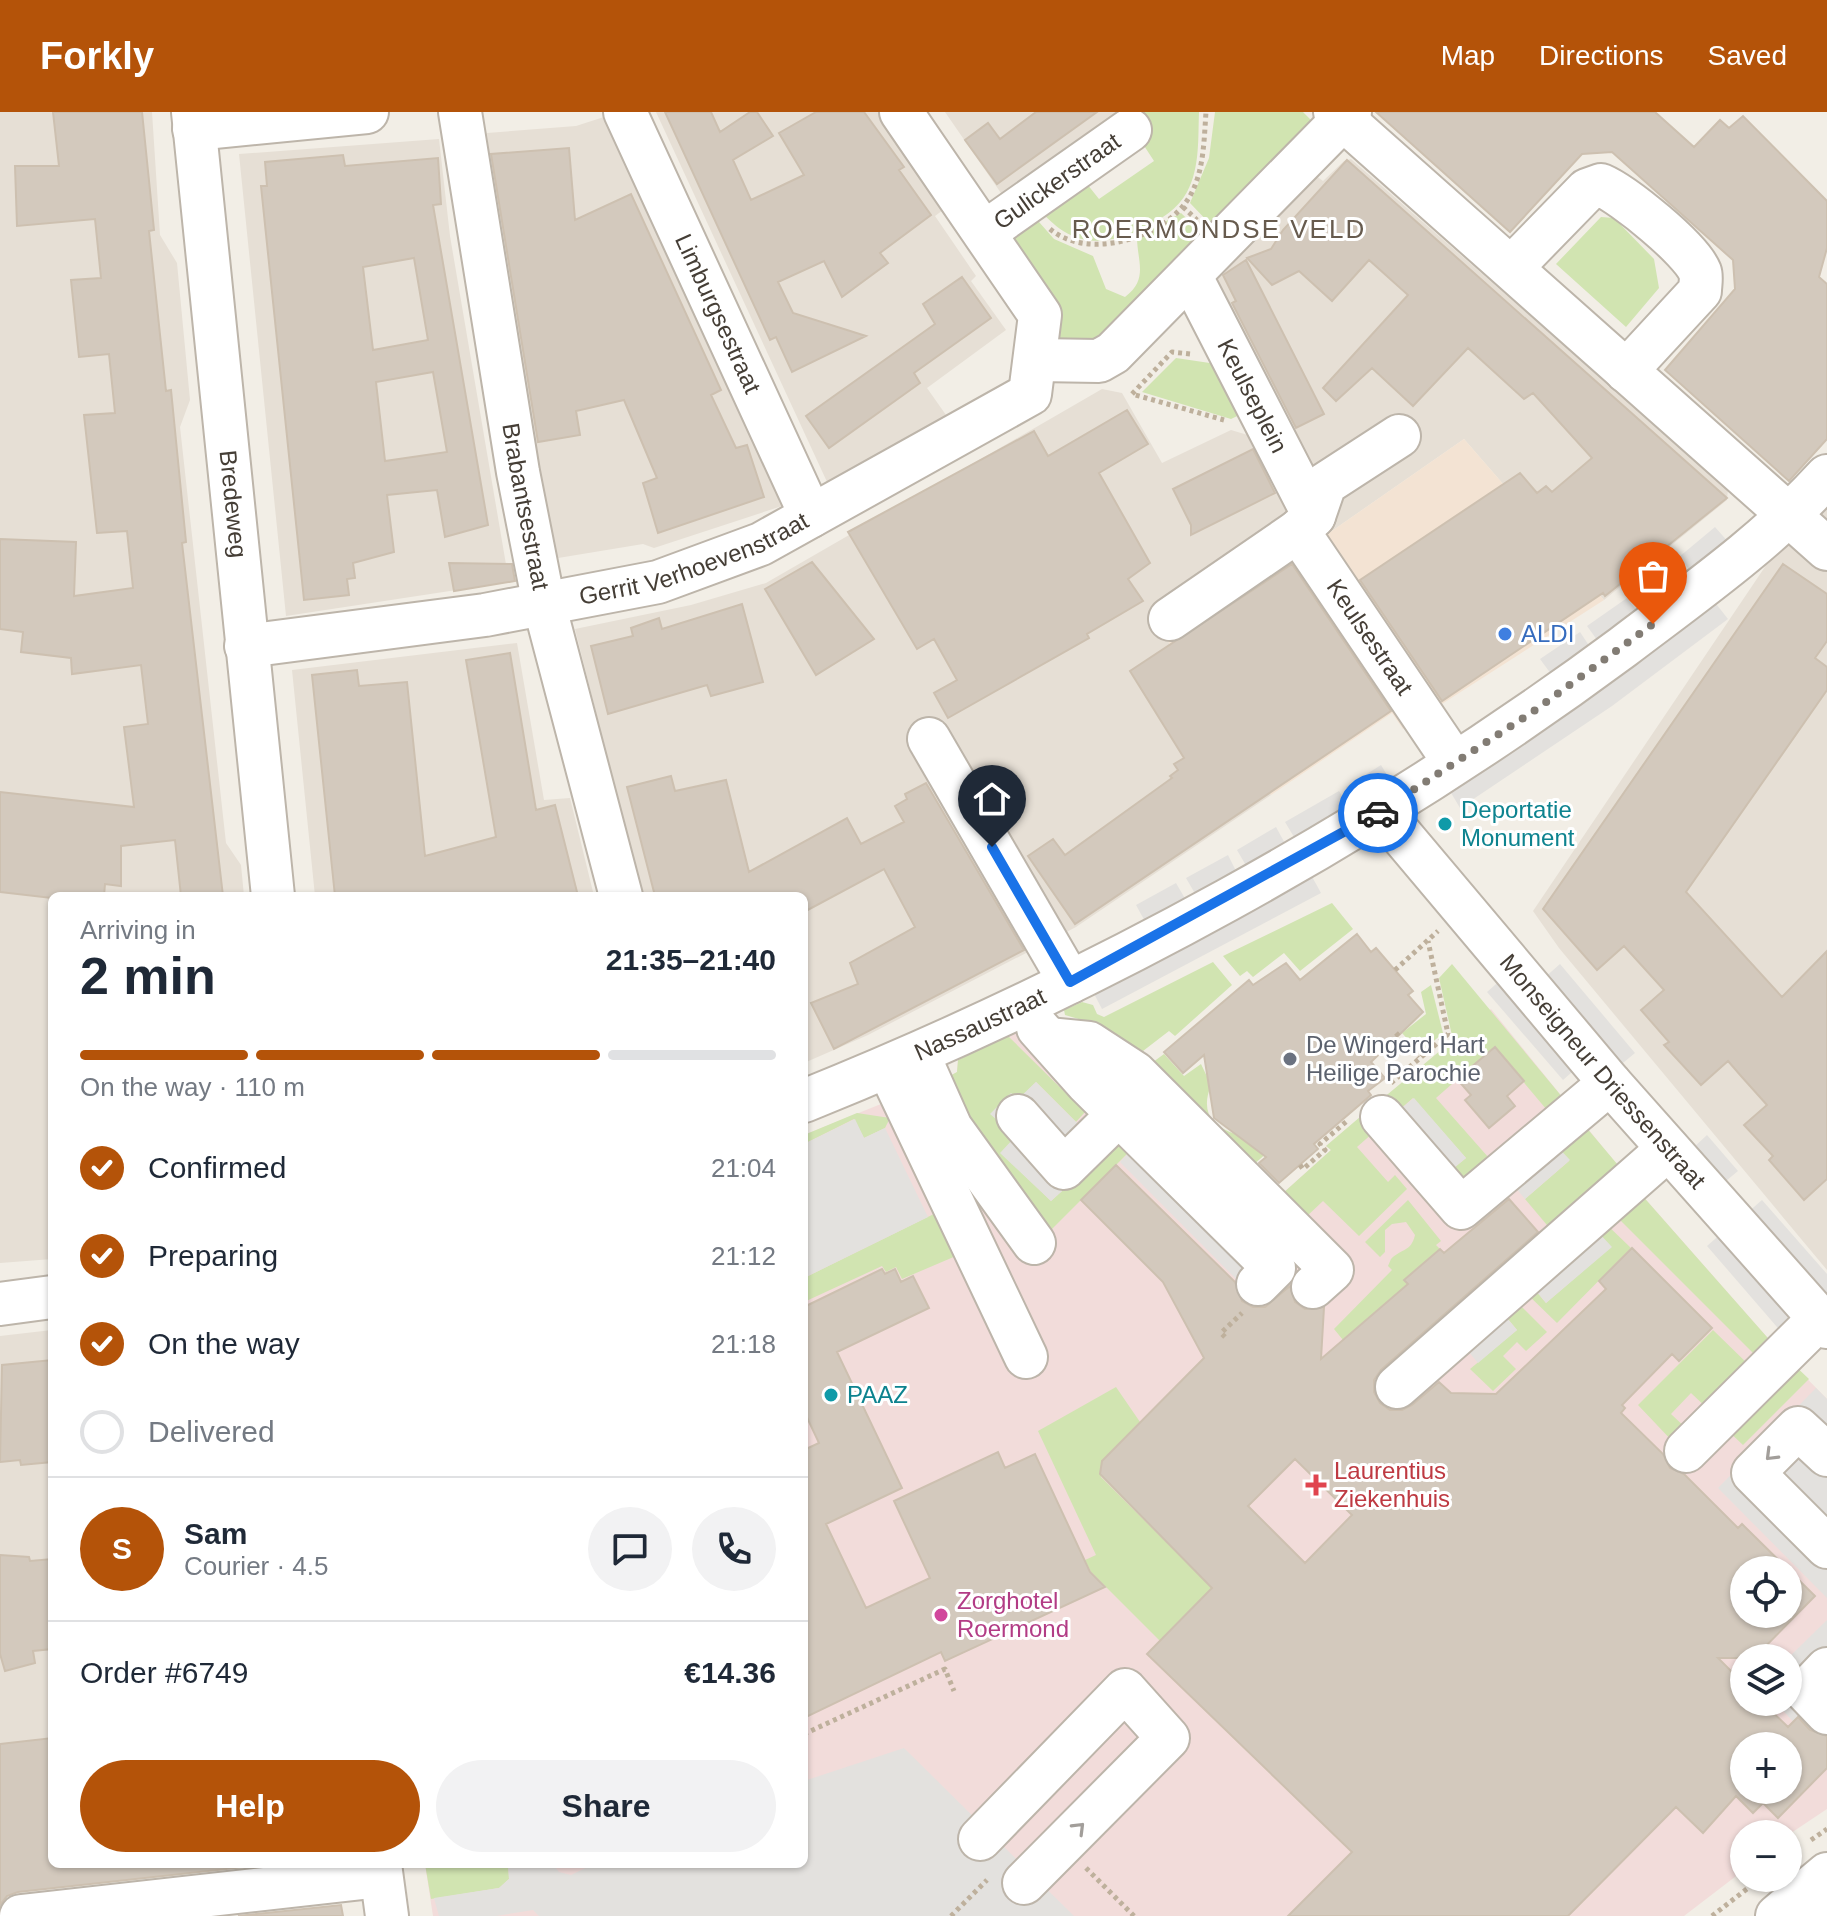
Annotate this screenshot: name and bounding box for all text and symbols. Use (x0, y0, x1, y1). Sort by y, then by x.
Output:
text: Forkly (40, 35, 154, 77)
text: Map (1441, 40, 1495, 71)
text: Directions (1539, 40, 1664, 71)
text: Saved (1708, 40, 1787, 71)
street label: Gulickerstraat (988, 127, 1125, 235)
district label: ROERMONDSE VELD (1072, 214, 1366, 244)
street label: Limburgsestraat (670, 230, 767, 398)
street label: Keulseplein (1212, 334, 1293, 457)
street label: Brabantsestraat (497, 421, 555, 593)
street label: Bredeweg (215, 449, 252, 559)
street label: Gerrit Verhoevenstraat (577, 506, 813, 610)
pin (1619, 542, 1687, 624)
icon: bag (1631, 554, 1675, 598)
street label: Keulsestraat (1322, 574, 1419, 700)
place label: ALDI (1521, 620, 1574, 647)
marker: ALDI (1496, 625, 1514, 643)
pin (958, 765, 1026, 847)
courier (1338, 773, 1418, 853)
icon: home (970, 777, 1014, 821)
icon: car (1356, 791, 1400, 835)
place label: Deportatie Monument (1461, 796, 1575, 851)
marker: Deportatie Monument (1436, 815, 1454, 833)
text: Arriving in (80, 915, 196, 945)
text: 21:35–21:40 (606, 943, 776, 976)
text: 2 min (80, 947, 216, 1005)
street label: Monseigneur Driessenstraat (1495, 949, 1711, 1194)
street label: Nassaustraat (910, 982, 1050, 1066)
place label: De Wingerd Hart Heilige Parochie (1306, 1031, 1485, 1086)
marker: De Wingerd Hart Heilige Parochie (1281, 1050, 1299, 1068)
text: On the way · 110 m (80, 1072, 305, 1102)
icon: check (80, 1146, 124, 1190)
text: Confirmed (148, 1151, 286, 1184)
text: 21:04 (711, 1153, 776, 1183)
icon: check (80, 1234, 124, 1278)
text: Preparing (148, 1239, 278, 1272)
text: 21:12 (711, 1241, 776, 1271)
icon: check (80, 1322, 124, 1366)
text: On the way (148, 1327, 300, 1360)
text: 21:18 (711, 1329, 776, 1359)
place label: PAAZ (847, 1381, 908, 1408)
marker: PAAZ (822, 1386, 840, 1404)
text: Delivered (148, 1415, 275, 1448)
one-way arrow (1766, 1446, 1780, 1460)
place label: Laurentius Ziekenhuis (1334, 1457, 1450, 1512)
marker: Laurentius Ziekenhuis (1305, 1474, 1327, 1496)
button: chat (588, 1507, 672, 1591)
button: phone (692, 1507, 776, 1591)
text: Sam (184, 1517, 247, 1550)
text: S (112, 1532, 132, 1565)
text: Courier · 4.5 (184, 1551, 329, 1581)
map controls (1730, 1556, 1802, 1892)
button: locate (1730, 1556, 1802, 1628)
place label: Zorghotel Roermond (957, 1587, 1069, 1642)
marker: Zorghotel Roermond (932, 1606, 950, 1624)
button: layers (1730, 1644, 1802, 1716)
text: Order #6749 (80, 1656, 248, 1689)
text: €14.36 (684, 1656, 776, 1689)
button: + (1730, 1732, 1802, 1804)
button: Help (80, 1760, 420, 1852)
button: Share (436, 1760, 776, 1852)
button: − (1730, 1820, 1802, 1892)
one-way arrow (1070, 1823, 1084, 1837)

